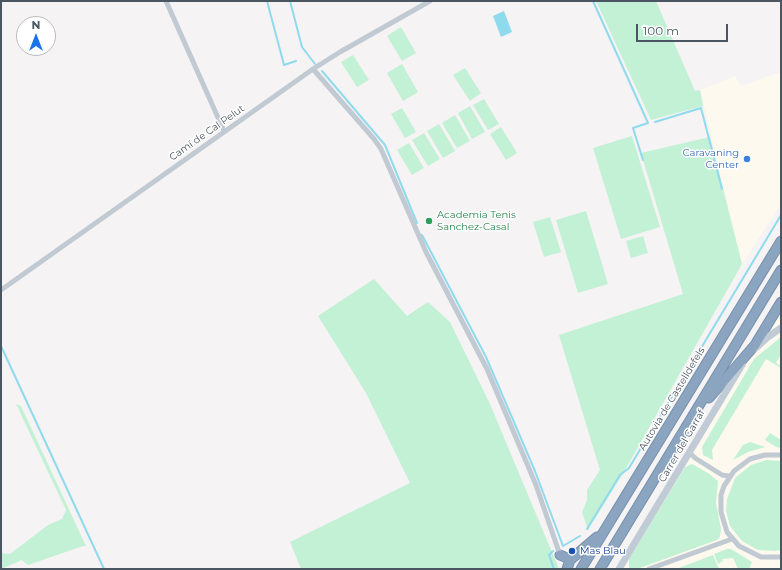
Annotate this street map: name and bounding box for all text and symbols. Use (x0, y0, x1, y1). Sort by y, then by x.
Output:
north arrow (16, 16, 56, 56)
scale bar (638, 16, 730, 42)
text: N (32, 18, 40, 32)
text: 100 m (643, 23, 679, 38)
street label: Camí de Cal Pelut (167, 103, 247, 163)
place label: Caravaning Center (682, 147, 739, 170)
marker: Caravaning Center (742, 154, 752, 164)
place label: Academia Tenis Sanchez-Casal (437, 209, 516, 232)
marker: Academia Tenis Sanchez-Casal (424, 216, 434, 226)
street label: Autovia de Castelldefels (636, 345, 708, 453)
street label: Carrer del Garraf (656, 407, 708, 485)
place label: Mas Blau (580, 545, 626, 557)
marker: Mas Blau (567, 546, 577, 556)

